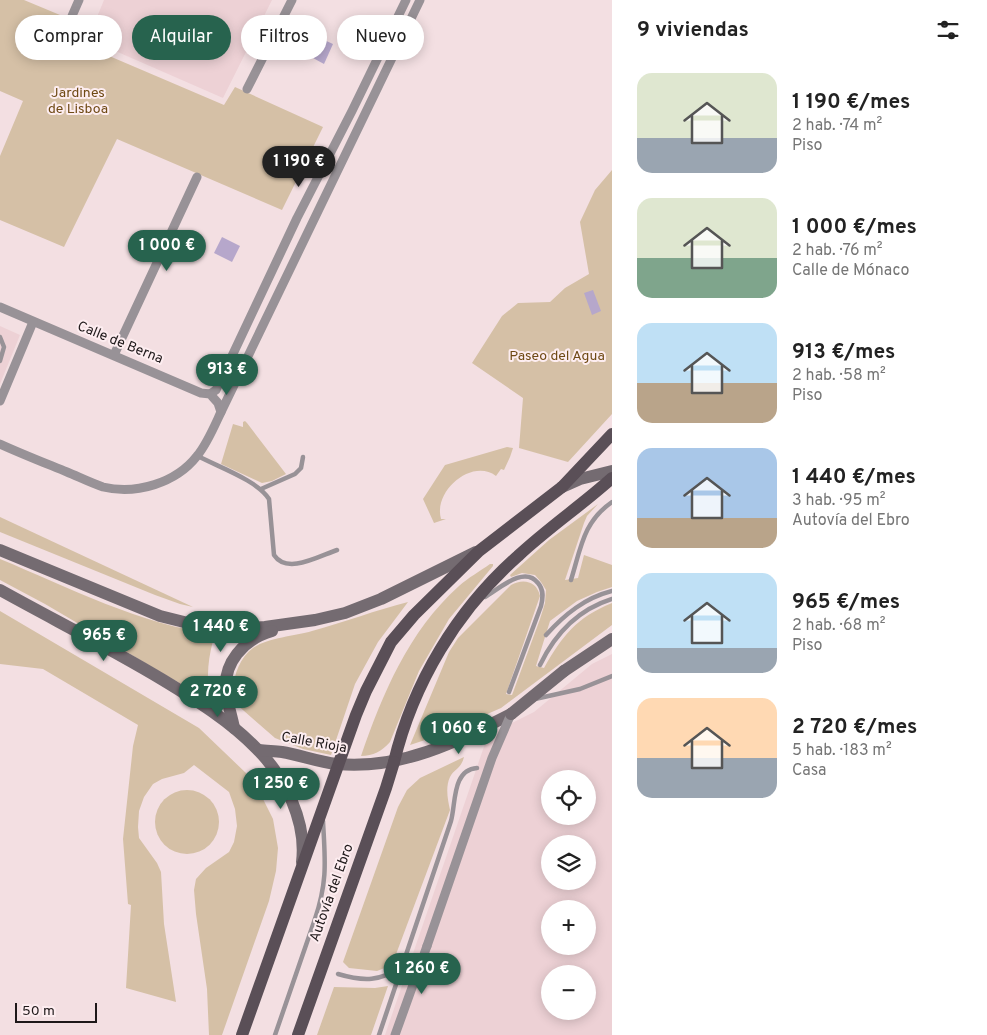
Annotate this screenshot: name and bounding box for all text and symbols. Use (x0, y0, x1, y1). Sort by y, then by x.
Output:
chip: Comprar (15, 15, 122, 60)
chip: Alquilar (132, 15, 231, 60)
chip: Filtros (241, 15, 327, 60)
chip: Nuevo (337, 15, 424, 60)
icon: filters (934, 16, 962, 44)
text: 9 viviendas (637, 17, 749, 44)
park label: Jardines de Lisboa (48, 85, 108, 118)
text: 1 190 €/mes (792, 89, 910, 116)
icon: home (677, 93, 737, 153)
text: 2 hab. · 74 m² (792, 116, 882, 136)
text: Piso (792, 136, 822, 156)
pin: 1 190 € (253, 146, 345, 188)
text: 1 190 € (273, 152, 325, 172)
text: 1 000 €/mes (792, 214, 917, 241)
icon: home (677, 218, 737, 278)
pin: 1 000 € (121, 230, 213, 272)
text: 1 000 € (139, 236, 195, 256)
text: 2 hab. · 76 m² (792, 241, 883, 261)
text: Calle de Mónaco (792, 261, 910, 281)
street label: Calle de Berna (75, 318, 165, 368)
text: 913 €/mes (792, 339, 895, 366)
icon: home (677, 343, 737, 403)
park label: Paseo del Agua (509, 348, 605, 365)
pin: 913 € (192, 354, 262, 396)
text: 913 € (207, 360, 247, 380)
text: 2 hab. · 58 m² (792, 366, 886, 386)
text: Piso (792, 386, 822, 406)
text: 1 440 €/mes (792, 464, 916, 491)
icon: home (677, 468, 737, 528)
text: 3 hab. · 95 m² (792, 491, 886, 511)
text: Autovía del Ebro (792, 511, 910, 531)
text: 965 €/mes (792, 589, 900, 616)
icon: home (677, 593, 737, 653)
pin: 1 440 € (175, 610, 267, 653)
text: 2 hab. · 68 m² (792, 616, 886, 636)
text: 1 440 € (193, 617, 249, 637)
pin: 965 € (69, 620, 139, 662)
text: 965 € (82, 626, 126, 646)
text: Piso (792, 636, 822, 656)
pin: 2 720 € (172, 676, 264, 718)
text: 2 720 € (190, 682, 246, 702)
pin: 1 060 € (413, 712, 505, 755)
text: 2 720 €/mes (792, 714, 917, 741)
icon: home (677, 718, 737, 778)
text: 1 060 € (431, 719, 487, 739)
street label: Calle Rioja (280, 729, 348, 757)
text: 5 hab. · 183 m² (792, 741, 892, 761)
text: Casa (792, 761, 827, 781)
pin: 1 250 € (235, 768, 327, 810)
map controls (541, 770, 596, 1020)
button: locate (541, 770, 596, 825)
text: 1 250 € (254, 774, 308, 794)
button: layers (541, 835, 596, 890)
street label: Autovía del Ebro (306, 842, 358, 944)
button: + (541, 900, 596, 955)
pin: 1 260 € (376, 952, 468, 995)
text: 1 260 € (395, 959, 449, 979)
button: − (541, 965, 596, 1020)
scale bar (15, 1000, 98, 1023)
text: 50 m (22, 1003, 55, 1020)

